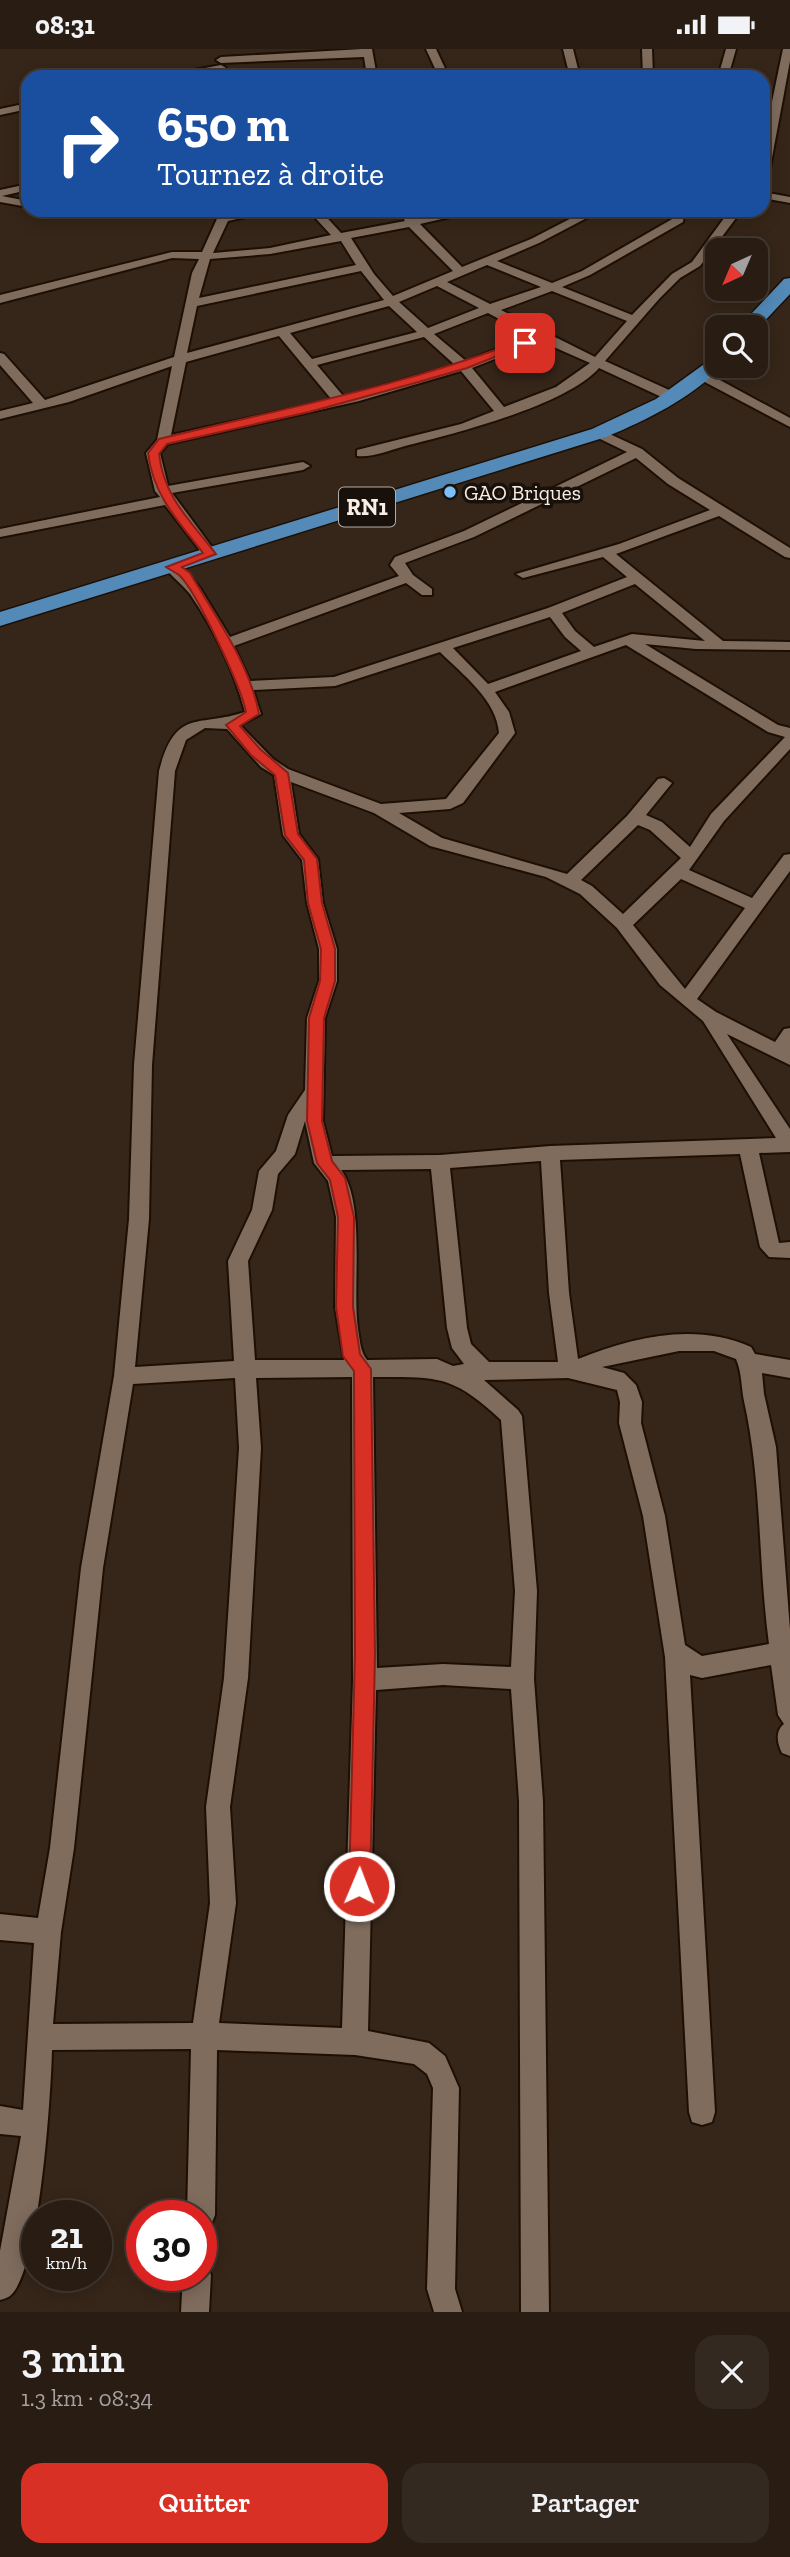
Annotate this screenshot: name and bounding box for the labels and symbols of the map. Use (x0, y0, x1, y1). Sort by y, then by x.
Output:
north arrow (705, 238, 768, 301)
pin (495, 313, 555, 373)
place label: GAO Briques (464, 480, 581, 505)
marker: GAO Briques (442, 484, 458, 500)
road number: RN1 (339, 487, 395, 527)
position arrow (322, 1849, 396, 1923)
speed limit sign: 30 (126, 2200, 217, 2291)

